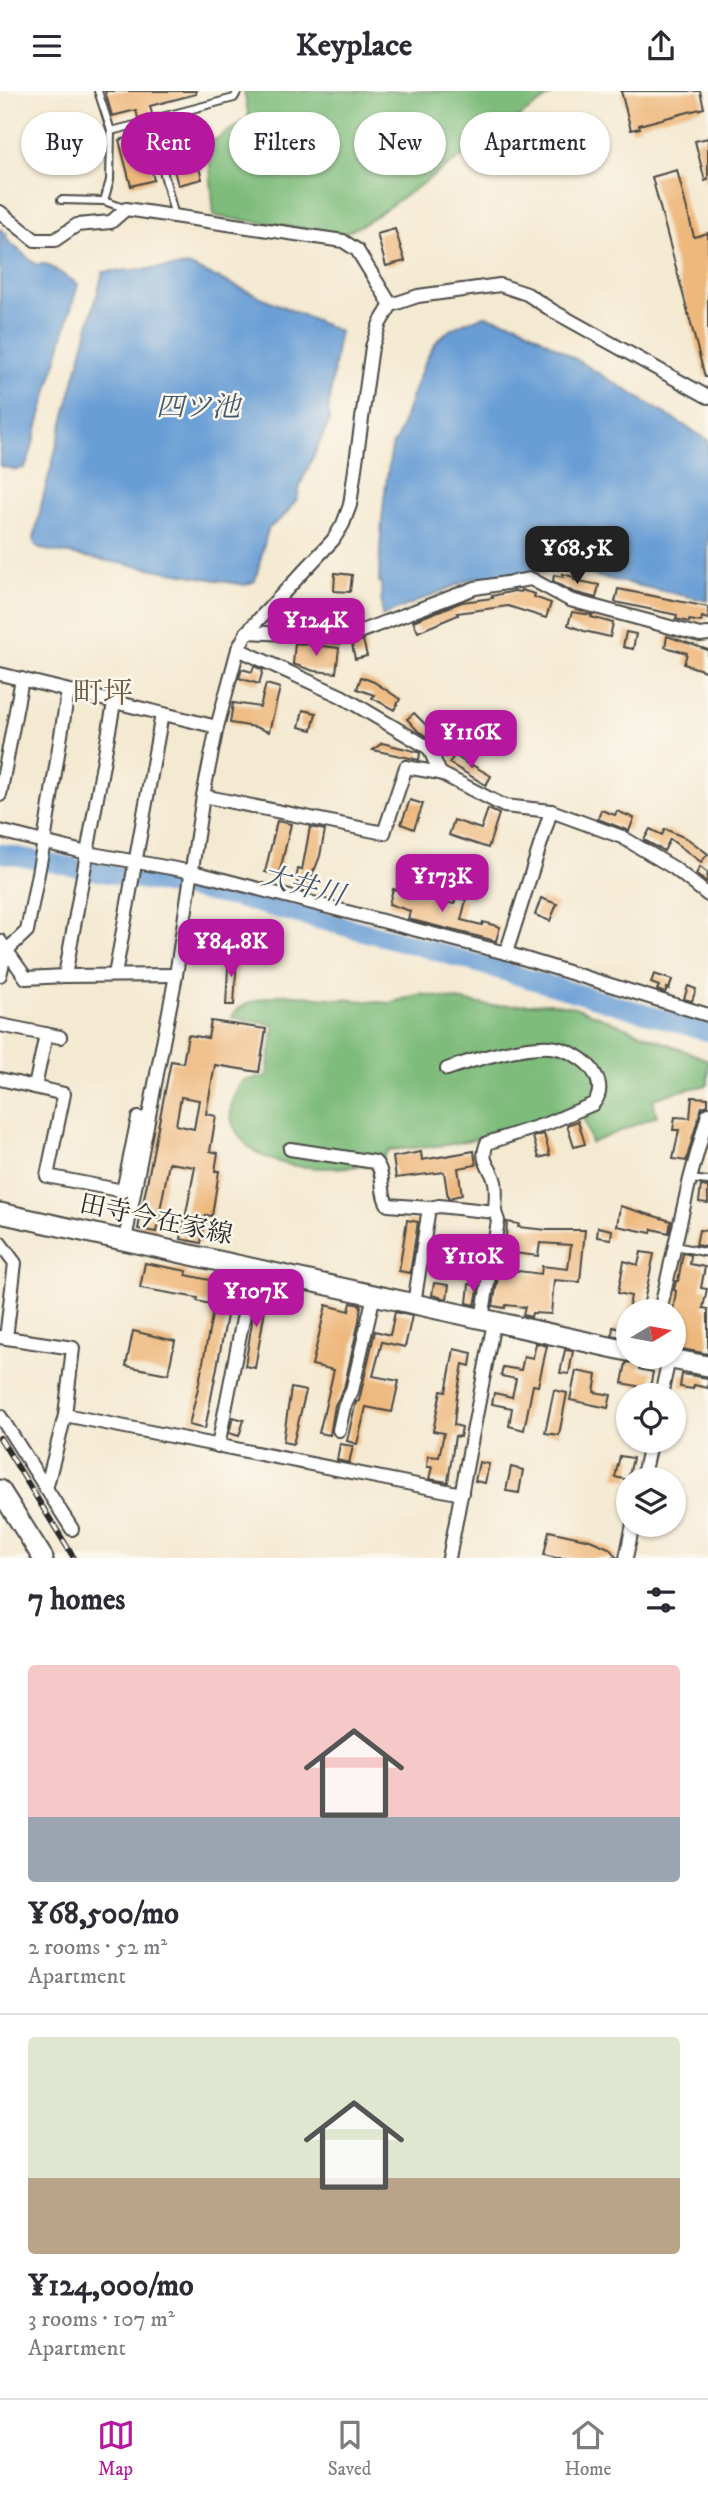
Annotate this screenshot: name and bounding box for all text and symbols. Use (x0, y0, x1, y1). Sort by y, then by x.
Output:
text: Keyplace (296, 26, 412, 66)
icon: menu (28, 27, 66, 65)
icon: share (642, 27, 680, 65)
chip: Buy (21, 112, 107, 175)
chip: Rent (121, 112, 215, 175)
chip: Filters (229, 112, 340, 175)
chip: New (354, 112, 446, 175)
chip: Apartment (460, 112, 610, 175)
water label: 四ツ池 (156, 390, 243, 425)
pin: ¥68.5K (520, 526, 634, 586)
text: ¥68.5K (541, 534, 613, 563)
pin: ¥124K (267, 599, 365, 658)
text: ¥124K (284, 606, 348, 635)
district label: 町坪 (73, 676, 133, 713)
pin: ¥116K (422, 711, 520, 770)
text: ¥116K (441, 718, 501, 747)
pin: ¥173K (393, 855, 491, 914)
water label: 大井川 (258, 858, 351, 915)
text: ¥173K (412, 862, 472, 891)
pin: ¥84.8K (174, 919, 288, 979)
text: ¥84.8K (194, 927, 268, 956)
street label: 田寺今在家線 (76, 1188, 236, 1252)
pin: ¥110K (424, 1235, 522, 1294)
text: ¥110K (443, 1242, 503, 1271)
pin: ¥107K (207, 1269, 305, 1329)
text: ¥107K (224, 1277, 288, 1306)
north arrow (616, 1299, 686, 1369)
map controls (616, 1299, 686, 1537)
button: locate (616, 1383, 686, 1453)
button: layers (616, 1467, 686, 1537)
icon: filters (642, 1581, 680, 1619)
text: 7 homes (28, 1582, 125, 1619)
icon: home (291, 1710, 417, 1836)
text: ¥68,500/mo (28, 1896, 179, 1933)
text: 2 rooms · 52 m² (28, 1933, 167, 1962)
text: Apartment (28, 1962, 126, 1991)
icon: home (291, 2082, 417, 2208)
text: ¥124,000/mo (28, 2268, 194, 2305)
text: 3 rooms · 107 m² (28, 2305, 175, 2334)
text: Apartment (28, 2334, 126, 2363)
tab: Map (97, 2416, 135, 2481)
tab: Saved (328, 2416, 371, 2481)
tab: Home (564, 2416, 611, 2481)

